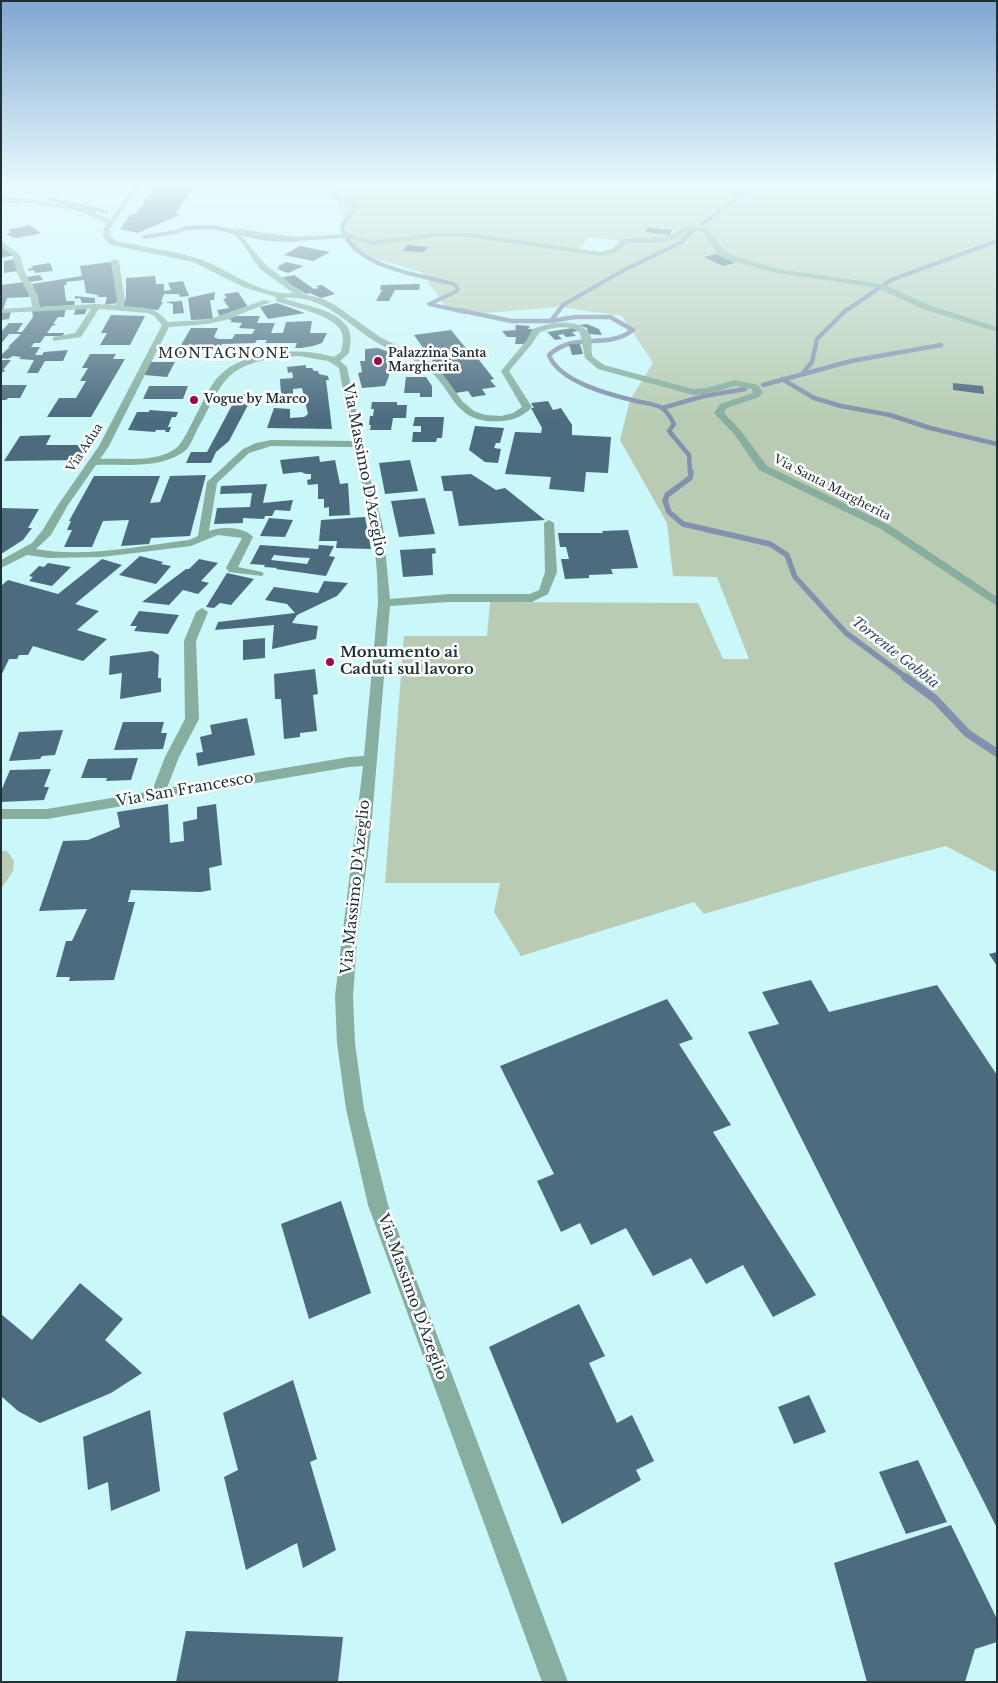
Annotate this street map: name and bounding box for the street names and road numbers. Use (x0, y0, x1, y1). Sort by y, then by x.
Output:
street label: Via Massimo D'Azeglio (338, 382, 390, 558)
street label: Via Adua (64, 421, 106, 475)
street label: Via Santa Margherita (771, 452, 893, 524)
street label: Via San Francesco (115, 769, 255, 811)
street label: Via Massimo D'Azeglio (338, 799, 374, 975)
street label: Via Massimo D'Azeglio (374, 1211, 450, 1383)

